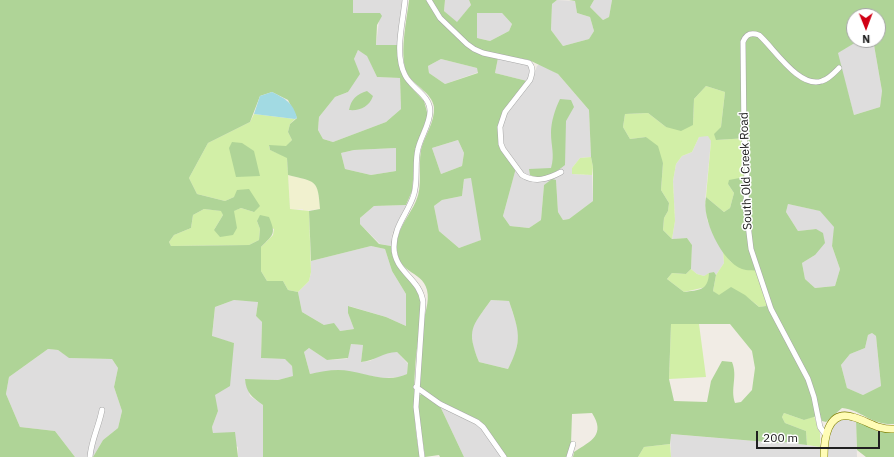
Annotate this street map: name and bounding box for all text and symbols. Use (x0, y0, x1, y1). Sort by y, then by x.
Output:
north arrow (846, 8, 886, 48)
text: N (862, 32, 870, 46)
street label: South Old Creek Road (737, 112, 755, 230)
scale bar (758, 423, 882, 449)
text: 200 m (763, 430, 798, 445)

